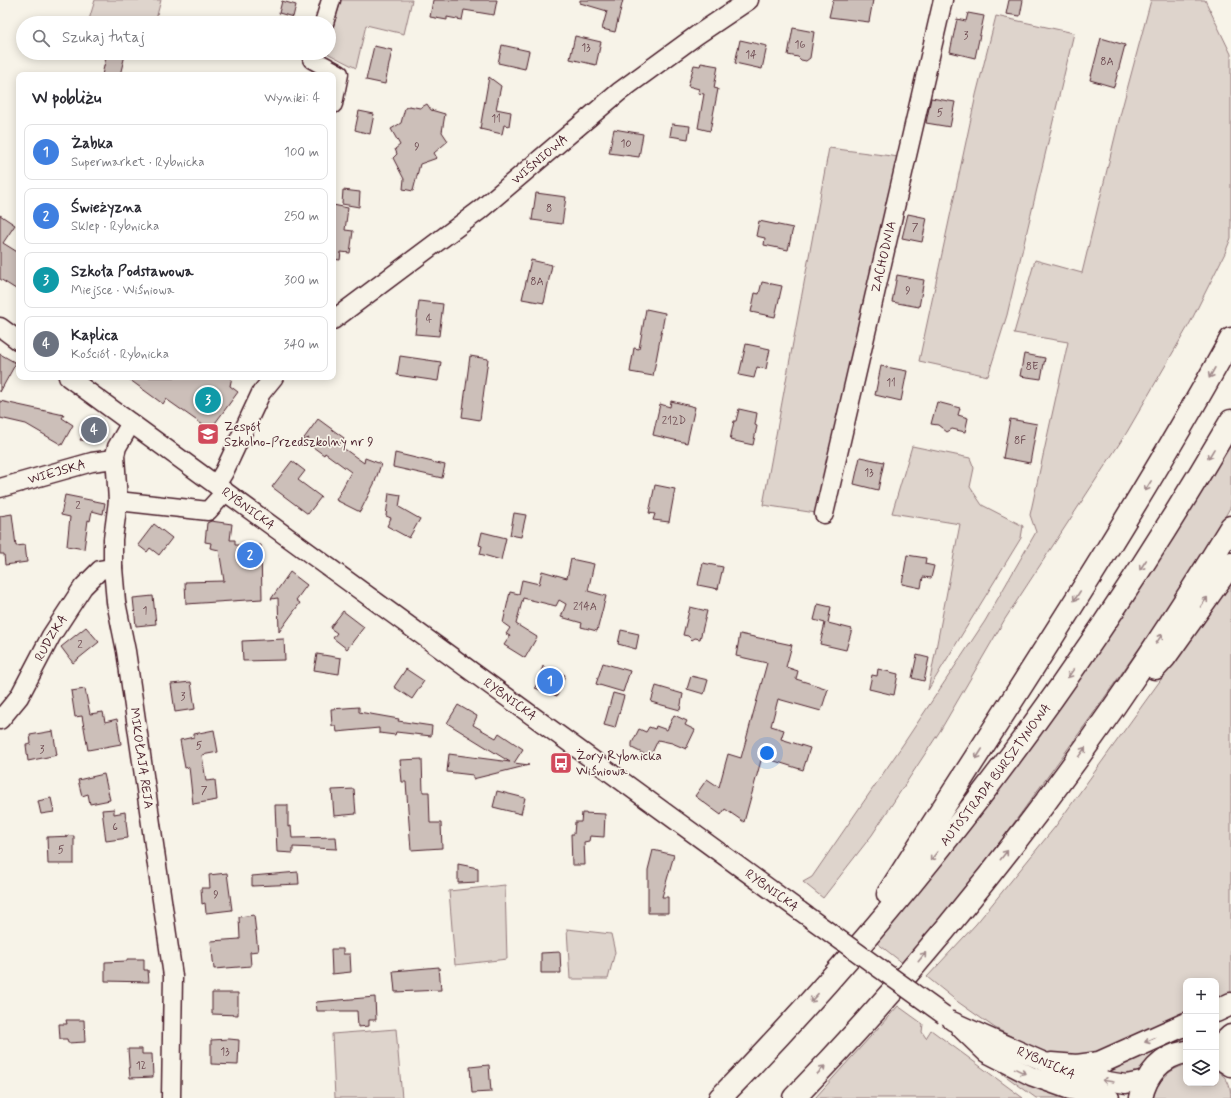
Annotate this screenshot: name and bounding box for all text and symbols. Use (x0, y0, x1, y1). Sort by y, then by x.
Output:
search box (16, 16, 336, 60)
icon: search (30, 27, 52, 49)
text: Szukaj tutaj (62, 28, 145, 48)
house number: 3 (964, 29, 969, 43)
house number: 16 (795, 38, 806, 52)
house number: 13 (581, 41, 591, 55)
house number: 14 (745, 48, 757, 62)
house number: 8A (1100, 55, 1114, 69)
text: W pobliżu (32, 87, 101, 109)
text: Wyniki: 4 (264, 90, 320, 107)
house number: 5 (937, 106, 944, 120)
house number: 11 (491, 112, 501, 126)
street label: WIŚNIOWA (508, 130, 572, 188)
text: Żabka (71, 134, 113, 154)
house number: 10 (620, 137, 632, 151)
house number: 9 (414, 140, 420, 154)
text: 1 (43, 144, 49, 161)
text: 100 m (284, 144, 319, 161)
text: Supermarket · Rybnicka (71, 154, 205, 171)
text: Świeżyzna (71, 198, 142, 218)
house number: 8 (546, 202, 552, 216)
text: 2 (43, 208, 49, 225)
text: 250 m (284, 208, 319, 225)
text: Sklep · Rybnicka (71, 218, 159, 235)
street label: ZACHODNIA (867, 219, 900, 294)
house number: 7 (912, 221, 919, 235)
text: Szkoła Podstawowa (71, 262, 193, 282)
text: 3 (43, 272, 49, 289)
text: 300 m (284, 272, 319, 289)
house number: 8A (530, 275, 544, 289)
text: Miejsce · Wiśniowa (71, 282, 174, 299)
house number: 9 (905, 284, 911, 298)
house number: 4 (426, 312, 433, 326)
text: Kaplica (71, 326, 118, 346)
text: 4 (42, 336, 50, 353)
text: 340 m (284, 336, 319, 353)
text: Kościół · Rybnicka (71, 346, 169, 363)
house number: 8E (1026, 360, 1039, 374)
one-way arrow (1208, 367, 1216, 379)
house number: 11 (886, 376, 896, 390)
pin: 3 (195, 385, 221, 415)
house number: 212D (662, 414, 686, 428)
pin: 4 (81, 415, 107, 445)
place label: Zespół Szkolno-Przedszkolny nr 9 (224, 419, 374, 451)
school or university icon: Zespół Szkolno-Przedszkolny nr 9 (195, 421, 221, 447)
house number: 8F (1014, 434, 1026, 448)
one-way arrow (1207, 448, 1215, 460)
street label: WIEJSKA (26, 456, 88, 488)
house number: 13 (864, 466, 874, 480)
one-way arrow (1143, 480, 1151, 492)
street label: RYBNICKA (218, 483, 278, 534)
house number: 2 (75, 499, 81, 513)
pin: 2 (237, 540, 263, 570)
one-way arrow (1139, 559, 1147, 570)
one-way arrow (1073, 590, 1081, 602)
one-way arrow (1200, 597, 1208, 608)
house number: 214A (573, 600, 597, 614)
house number: 1 (143, 604, 148, 618)
street label: RUDZKA (31, 611, 71, 664)
one-way arrow (1155, 634, 1163, 645)
house number: 2 (77, 638, 83, 652)
pin: 1 (537, 666, 563, 696)
one-way arrow (1067, 667, 1075, 678)
street label: RYBNICKA (480, 674, 540, 725)
house number: 3 (181, 690, 186, 704)
street label: AUTOSTRADA BURSZTYNOWA (936, 700, 1055, 850)
street label: MIKOŁAJA REJA (126, 706, 157, 810)
house number: 5 (196, 739, 203, 753)
house number: 3 (40, 743, 45, 757)
your location (757, 743, 777, 763)
one-way arrow (1078, 747, 1086, 758)
place label: Żory Rybnicka Wiśniowa (576, 748, 662, 780)
one-way arrow (975, 748, 983, 759)
bus stop icon: Żory Rybnicka Wiśniowa (548, 750, 574, 776)
house number: 7 (201, 784, 208, 798)
house number: 6 (112, 820, 118, 834)
house number: 5 (58, 843, 65, 857)
one-way arrow (930, 850, 939, 861)
one-way arrow (999, 850, 1008, 861)
street label: RYBNICKA (741, 865, 802, 916)
house number: 9 (213, 888, 219, 902)
one-way arrow (917, 951, 926, 962)
map controls (1183, 978, 1219, 1086)
button: + (1183, 978, 1219, 1014)
one-way arrow (809, 993, 819, 1003)
button: − (1183, 1014, 1219, 1050)
one-way arrow (1145, 1037, 1157, 1044)
street label: RYBNICKA (1014, 1042, 1078, 1083)
house number: 13 (220, 1045, 230, 1059)
button: layers (1183, 1050, 1219, 1086)
house number: 12 (136, 1059, 147, 1073)
one-way arrow (816, 1065, 825, 1075)
one-way arrow (1014, 1068, 1026, 1075)
one-way arrow (1102, 1077, 1115, 1085)

